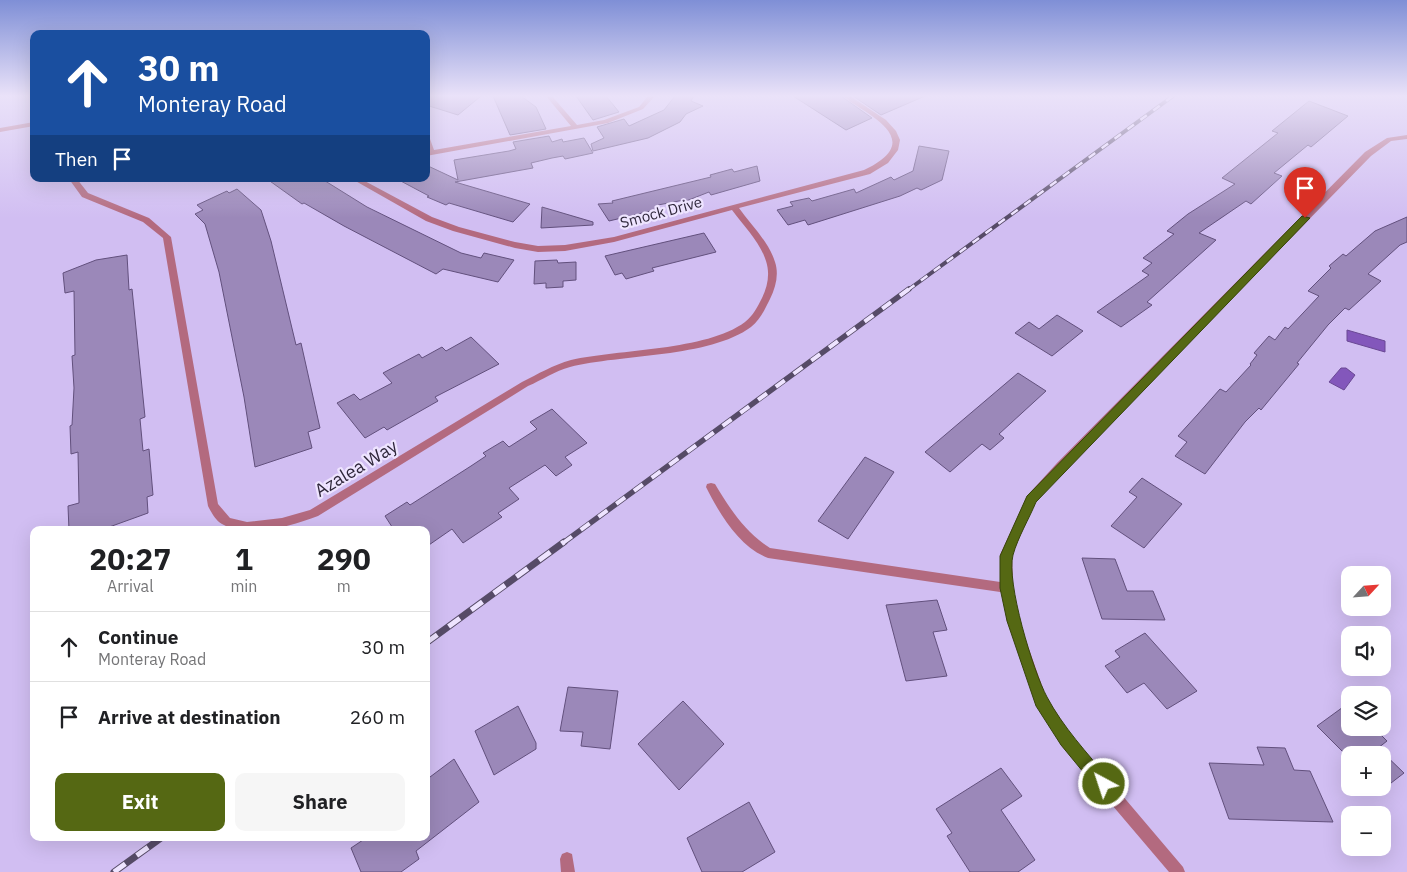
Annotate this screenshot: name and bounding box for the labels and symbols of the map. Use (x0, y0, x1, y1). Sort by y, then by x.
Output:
pin (1284, 167, 1326, 218)
street label: Smock Drive (618, 192, 704, 232)
street label: Azalea Way (310, 434, 402, 502)
north arrow (1341, 566, 1391, 616)
position arrow (1077, 757, 1129, 809)

